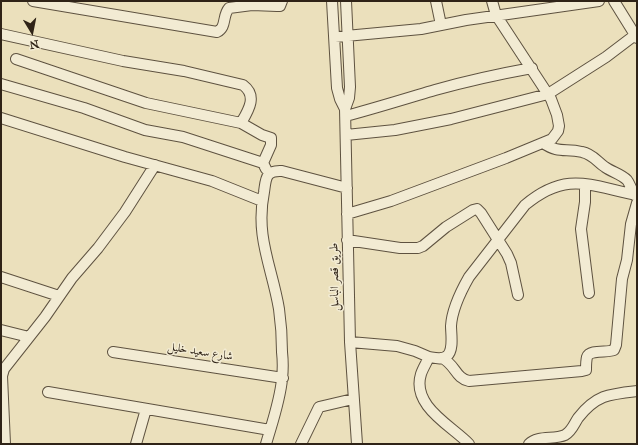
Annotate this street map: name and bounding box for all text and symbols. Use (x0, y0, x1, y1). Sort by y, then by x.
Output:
north arrow (12, 12, 52, 52)
text: N (28, 37, 40, 52)
street label: طريق قصر الباسل (327, 243, 343, 311)
street label: شارع سعيد خليل (166, 340, 234, 364)

